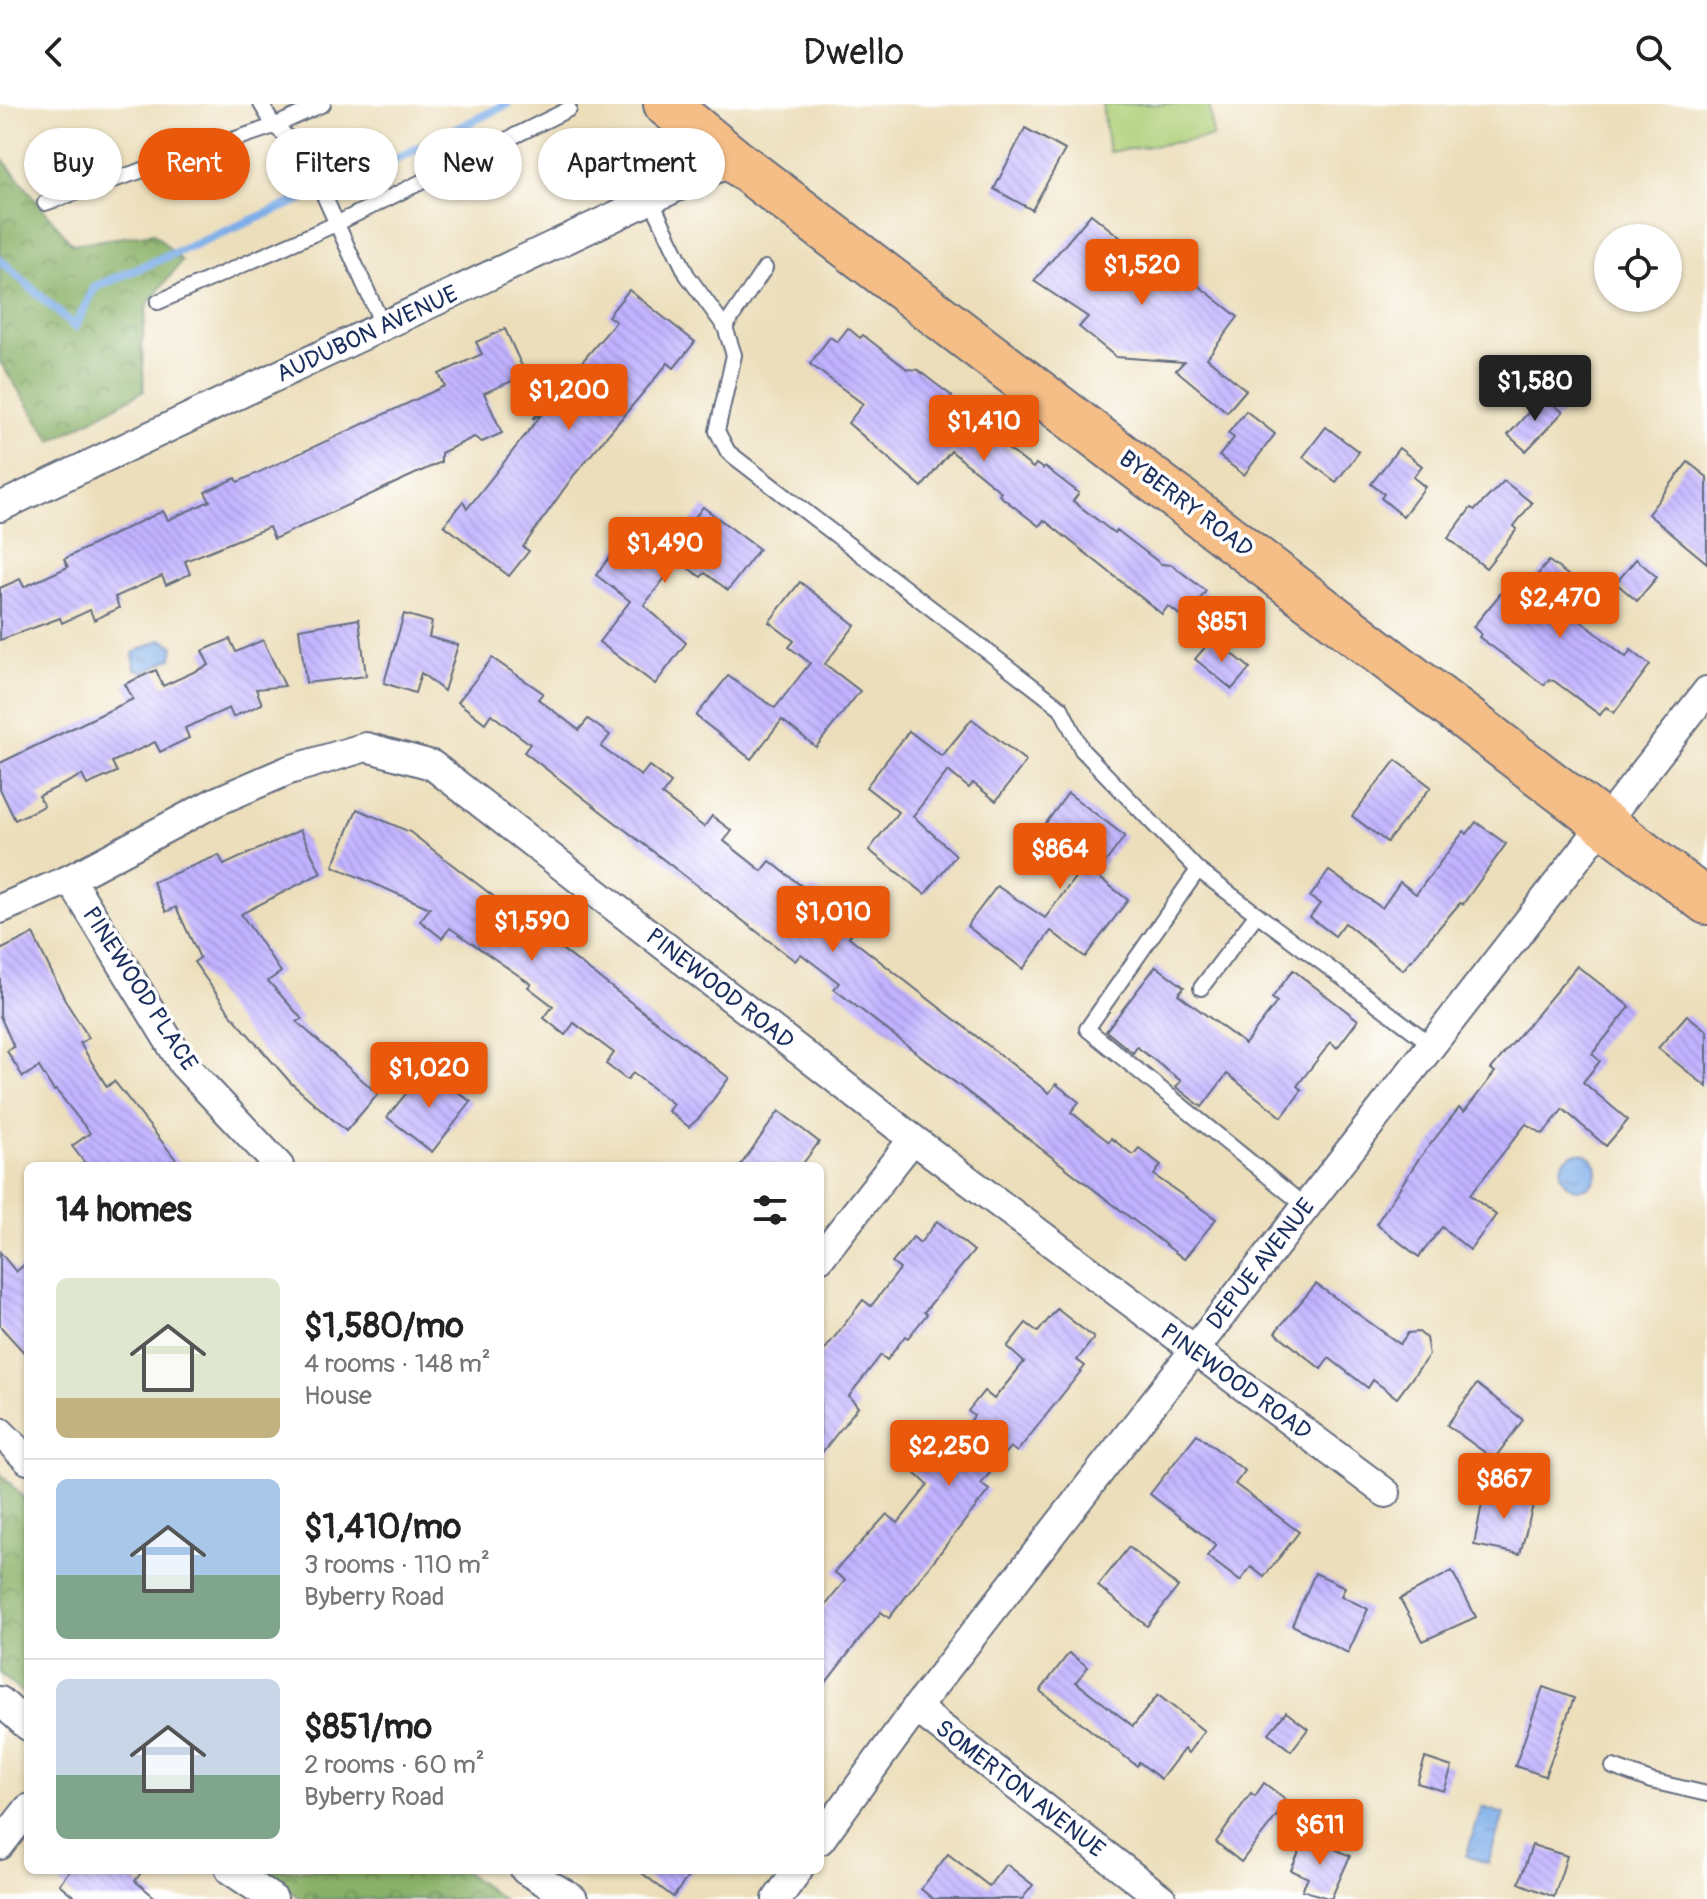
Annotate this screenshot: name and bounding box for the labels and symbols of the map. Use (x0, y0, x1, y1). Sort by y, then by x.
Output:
pin: $1,520 (1077, 239, 1207, 307)
street label: AUDUBON AVENUE (272, 279, 462, 389)
pin: $1,580 (1470, 355, 1600, 423)
pin: $1,200 (504, 364, 634, 432)
pin: $1,410 (919, 395, 1049, 463)
street label: BYBERRY ROAD (1113, 444, 1259, 564)
pin: $1,490 (600, 517, 730, 585)
pin: $2,470 (1495, 572, 1625, 640)
pin: $851 (1175, 596, 1269, 664)
pin: $864 (1013, 823, 1107, 891)
pin: $1,010 (768, 886, 898, 954)
pin: $1,590 (467, 895, 597, 963)
street label: PINEWOOD PLACE (76, 902, 204, 1076)
street label: PINEWOOD ROAD (640, 922, 800, 1056)
pin: $1,020 (364, 1042, 494, 1110)
street label: DEPUE AVENUE (1201, 1193, 1321, 1335)
street label: PINEWOOD ROAD (1155, 1317, 1317, 1447)
pin: $2,250 (884, 1420, 1014, 1488)
pin: $867 (1457, 1453, 1551, 1521)
street label: SOMERTON AVENUE (929, 1714, 1111, 1864)
pin: $611 (1273, 1799, 1367, 1867)

